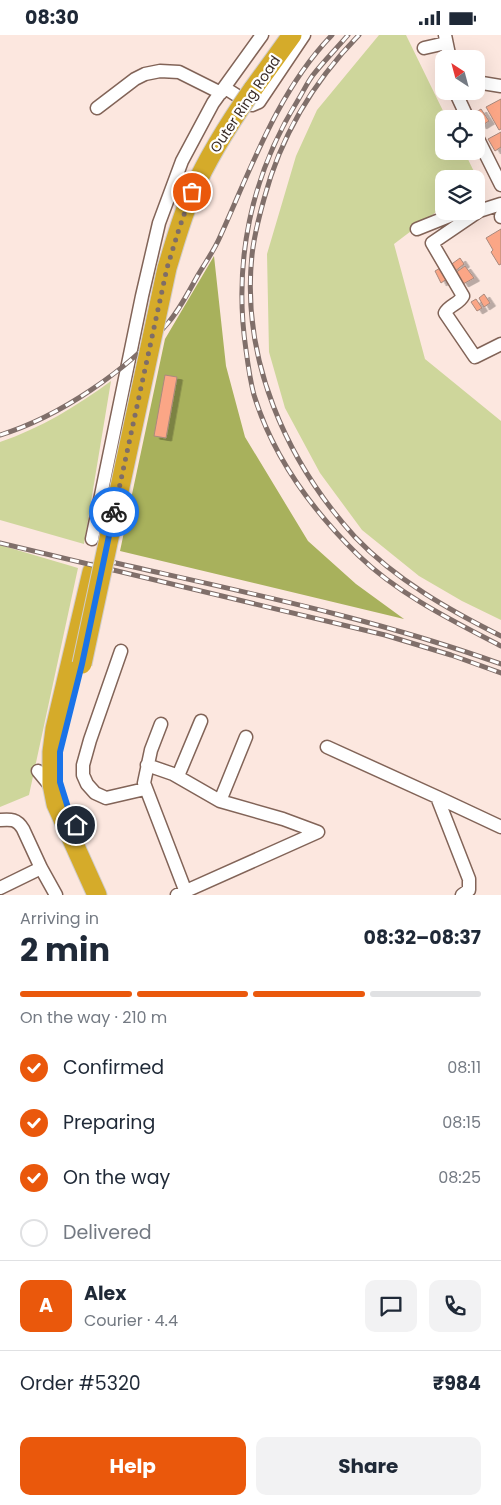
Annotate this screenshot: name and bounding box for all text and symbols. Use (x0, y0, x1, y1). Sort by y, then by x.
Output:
text: 08:30 (25, 4, 79, 31)
north arrow (435, 50, 485, 100)
map controls (435, 50, 485, 220)
street label: Outer Ring Road (205, 51, 285, 157)
button: locate (435, 110, 485, 160)
button: layers (435, 170, 485, 220)
pin (171, 171, 213, 213)
icon: bag (178, 178, 206, 206)
courier (89, 487, 139, 537)
icon: bike (100, 498, 128, 526)
pin (55, 804, 97, 846)
icon: home (62, 811, 90, 839)
text: Arriving in (20, 907, 99, 930)
text: 08:32–08:37 (364, 924, 481, 951)
text: 2 min (20, 927, 110, 972)
text: On the way · 210 m (20, 1006, 167, 1029)
icon: check (20, 1054, 48, 1082)
text: Confirmed (63, 1054, 164, 1081)
text: 08:11 (447, 1056, 481, 1079)
icon: check (20, 1109, 48, 1137)
text: Preparing (63, 1109, 155, 1136)
text: 08:15 (442, 1111, 481, 1134)
icon: check (20, 1164, 48, 1192)
text: On the way (63, 1164, 170, 1191)
text: 08:25 (438, 1166, 481, 1189)
text: Delivered (63, 1219, 152, 1246)
text: Alex (84, 1280, 126, 1307)
button: chat (365, 1280, 417, 1332)
button: phone (429, 1280, 481, 1332)
text: A (39, 1292, 53, 1319)
text: Courier · 4.4 (84, 1309, 178, 1332)
text: Order #5320 (20, 1370, 141, 1397)
text: ₹984 (433, 1370, 481, 1397)
button: Help (20, 1437, 246, 1495)
button: Share (256, 1437, 481, 1495)

